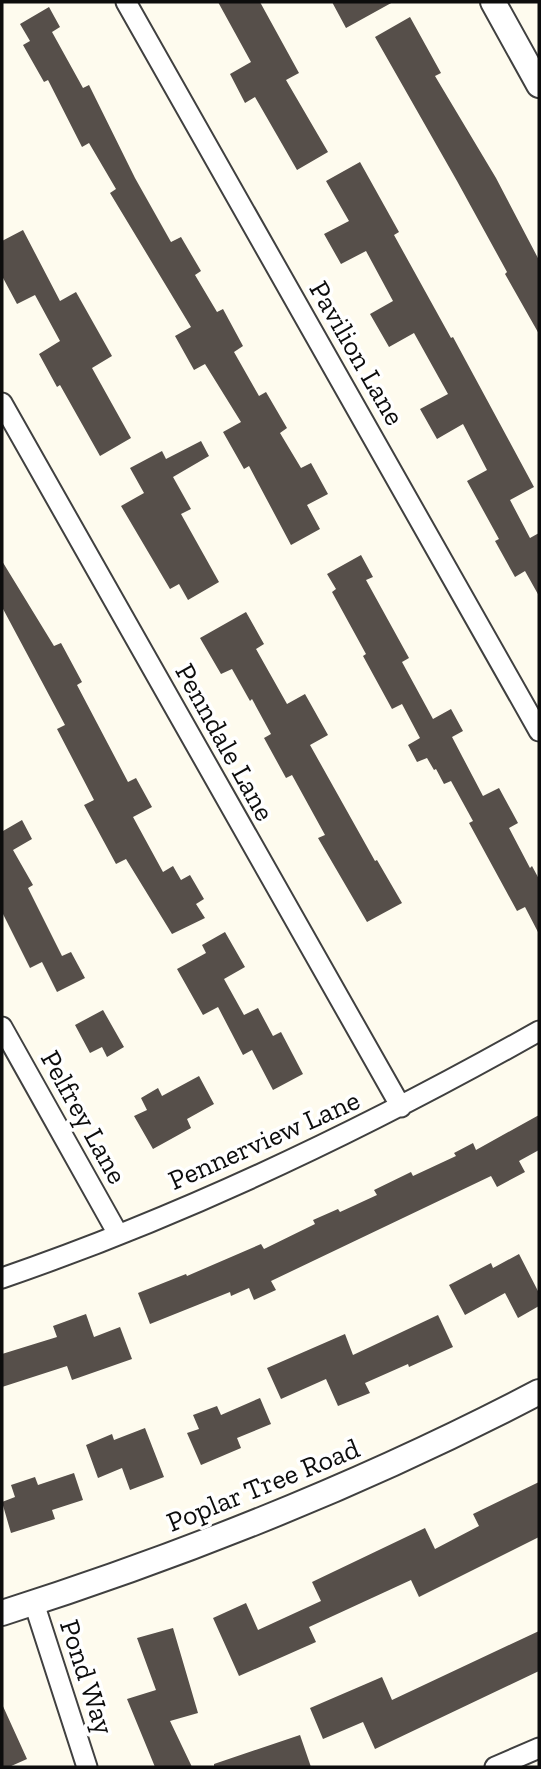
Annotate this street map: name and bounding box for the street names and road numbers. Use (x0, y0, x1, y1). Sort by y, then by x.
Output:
street label: Pavilion Lane (302, 275, 412, 431)
street label: Penndale Lane (168, 658, 282, 826)
street label: Pelfrey Lane (34, 1045, 134, 1189)
street label: Pennerview Lane (163, 1083, 365, 1197)
street label: Poplar Tree Road (162, 1431, 364, 1539)
street label: Pond Way (53, 1615, 121, 1739)

